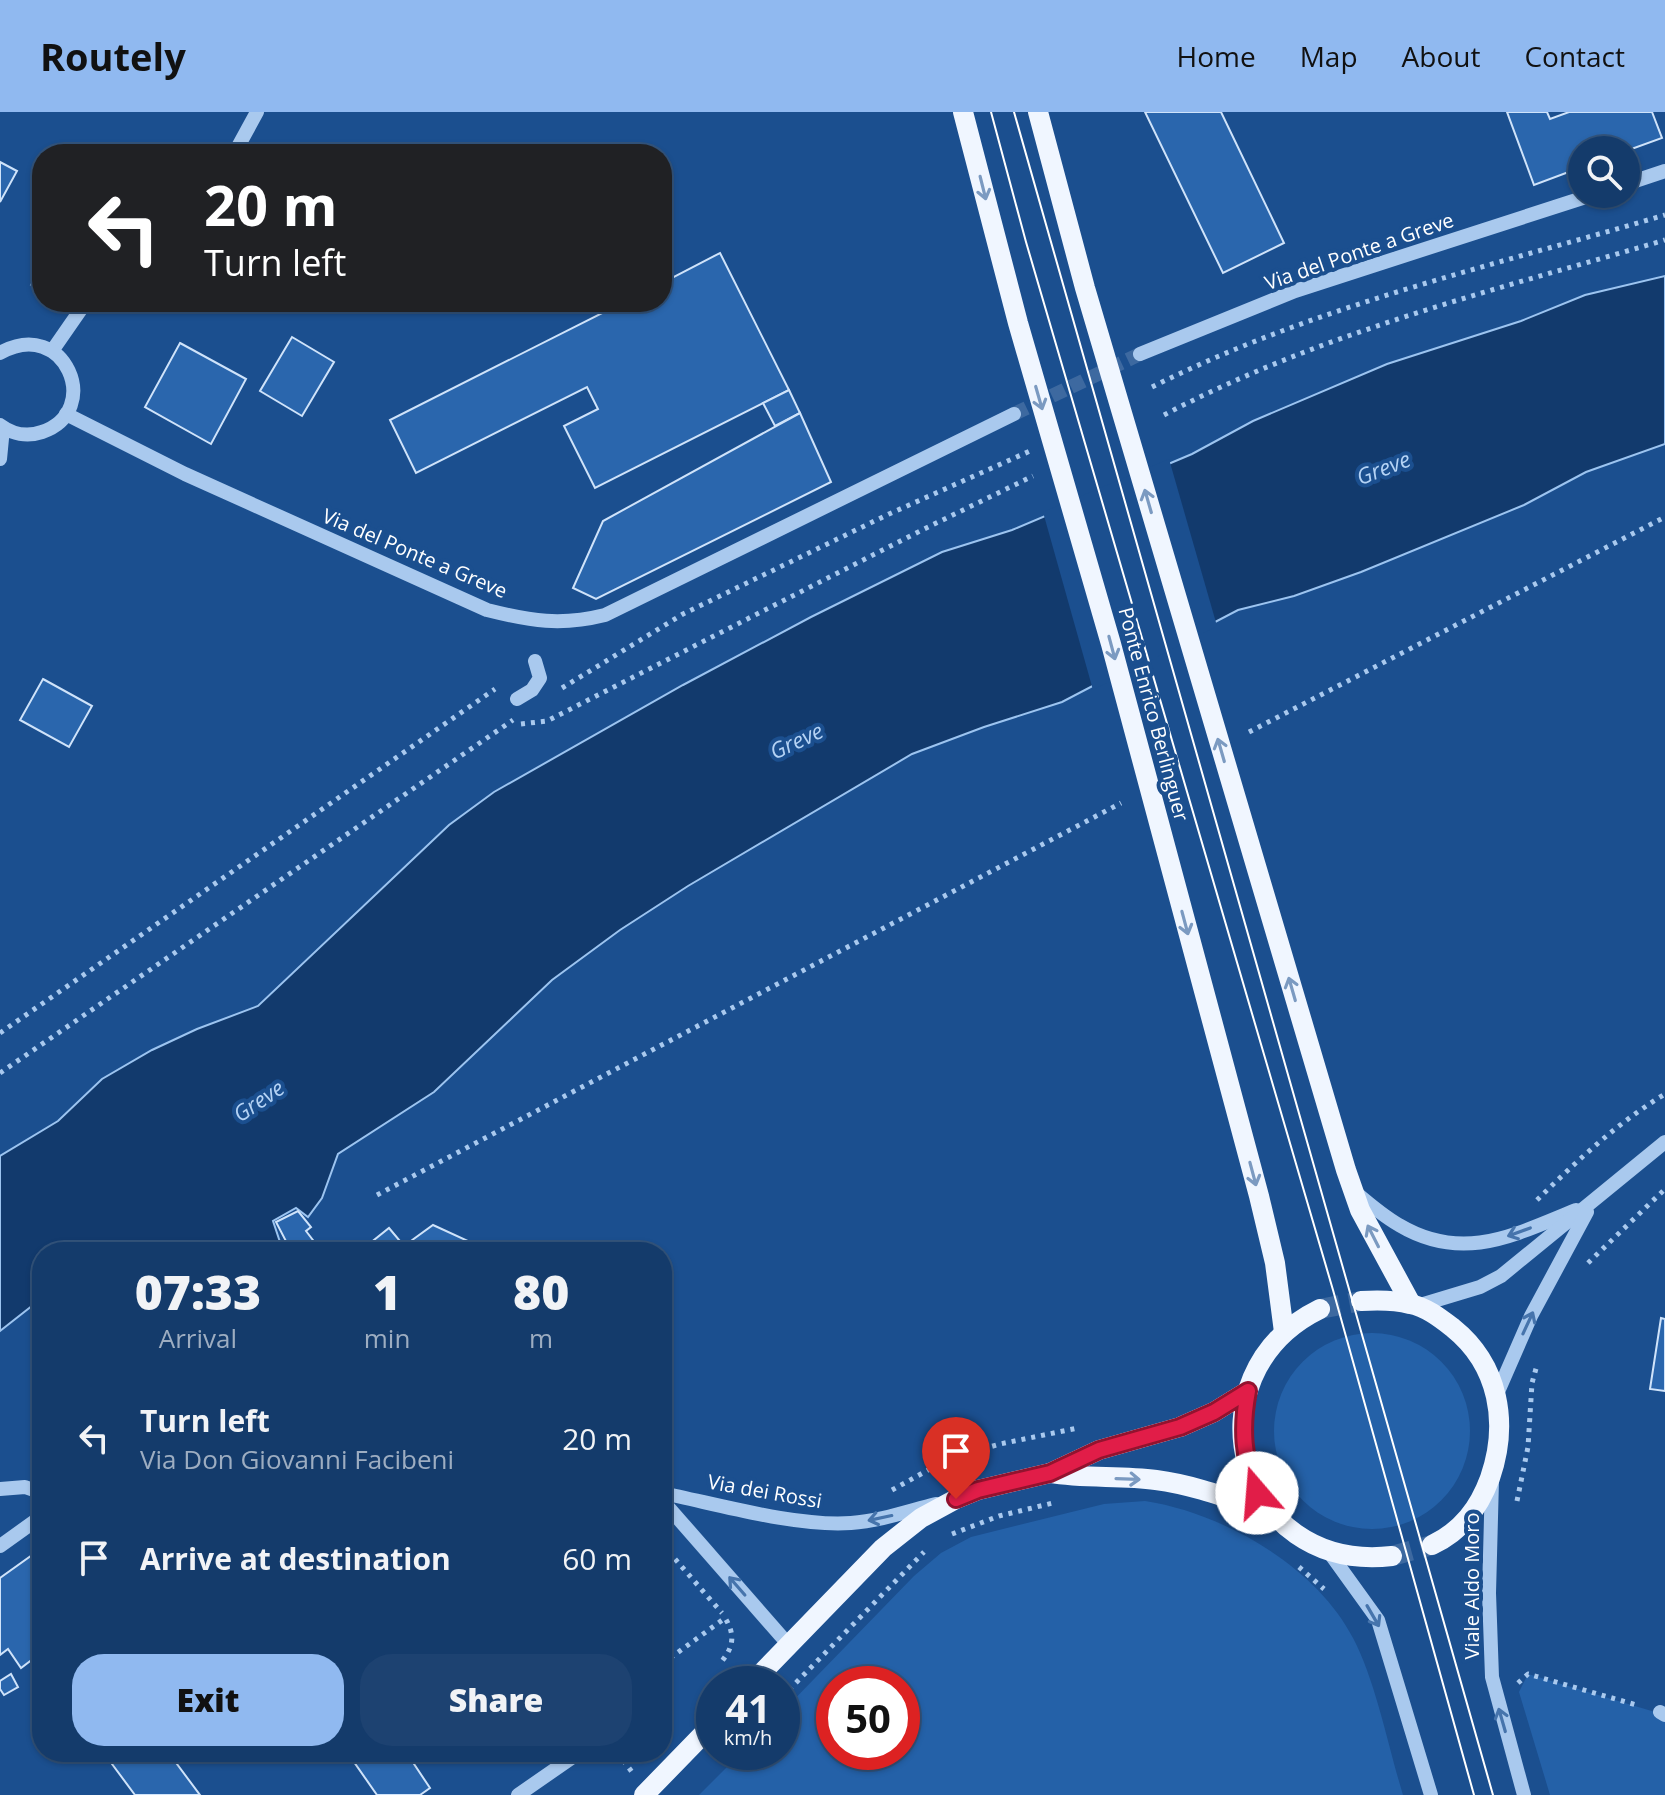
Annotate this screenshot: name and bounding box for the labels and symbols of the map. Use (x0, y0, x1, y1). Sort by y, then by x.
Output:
one-way arrow (976, 174, 991, 200)
street label: Via del Ponte a Greve (1261, 206, 1457, 296)
one-way arrow (1032, 385, 1047, 411)
water label: Greve (1352, 443, 1414, 491)
one-way arrow (1140, 488, 1155, 514)
street label: Via del Ponte a Greve (318, 502, 512, 604)
street label: Ponte Enrico Berlinguer (1112, 604, 1196, 824)
one-way arrow (1105, 634, 1120, 660)
water label: Greve (764, 715, 828, 765)
one-way arrow (1213, 738, 1227, 763)
one-way arrow (1178, 909, 1193, 935)
one-way arrow (1284, 977, 1299, 1003)
water label: Greve (227, 1072, 290, 1128)
one-way arrow (1246, 1160, 1261, 1186)
one-way arrow (1365, 1224, 1380, 1248)
one-way arrow (1507, 1226, 1532, 1241)
one-way arrow (1521, 1311, 1536, 1335)
pin (922, 1417, 990, 1499)
position arrow (1215, 1451, 1299, 1535)
street label: Via dei Rossi (706, 1468, 824, 1514)
one-way arrow (1114, 1471, 1141, 1486)
one-way arrow (868, 1511, 893, 1526)
street label: Viale Aldo Moro (1458, 1513, 1485, 1659)
one-way arrow (728, 1576, 746, 1596)
one-way arrow (1365, 1604, 1381, 1627)
speed limit sign: 50 (816, 1666, 920, 1770)
one-way arrow (1494, 1708, 1508, 1733)

